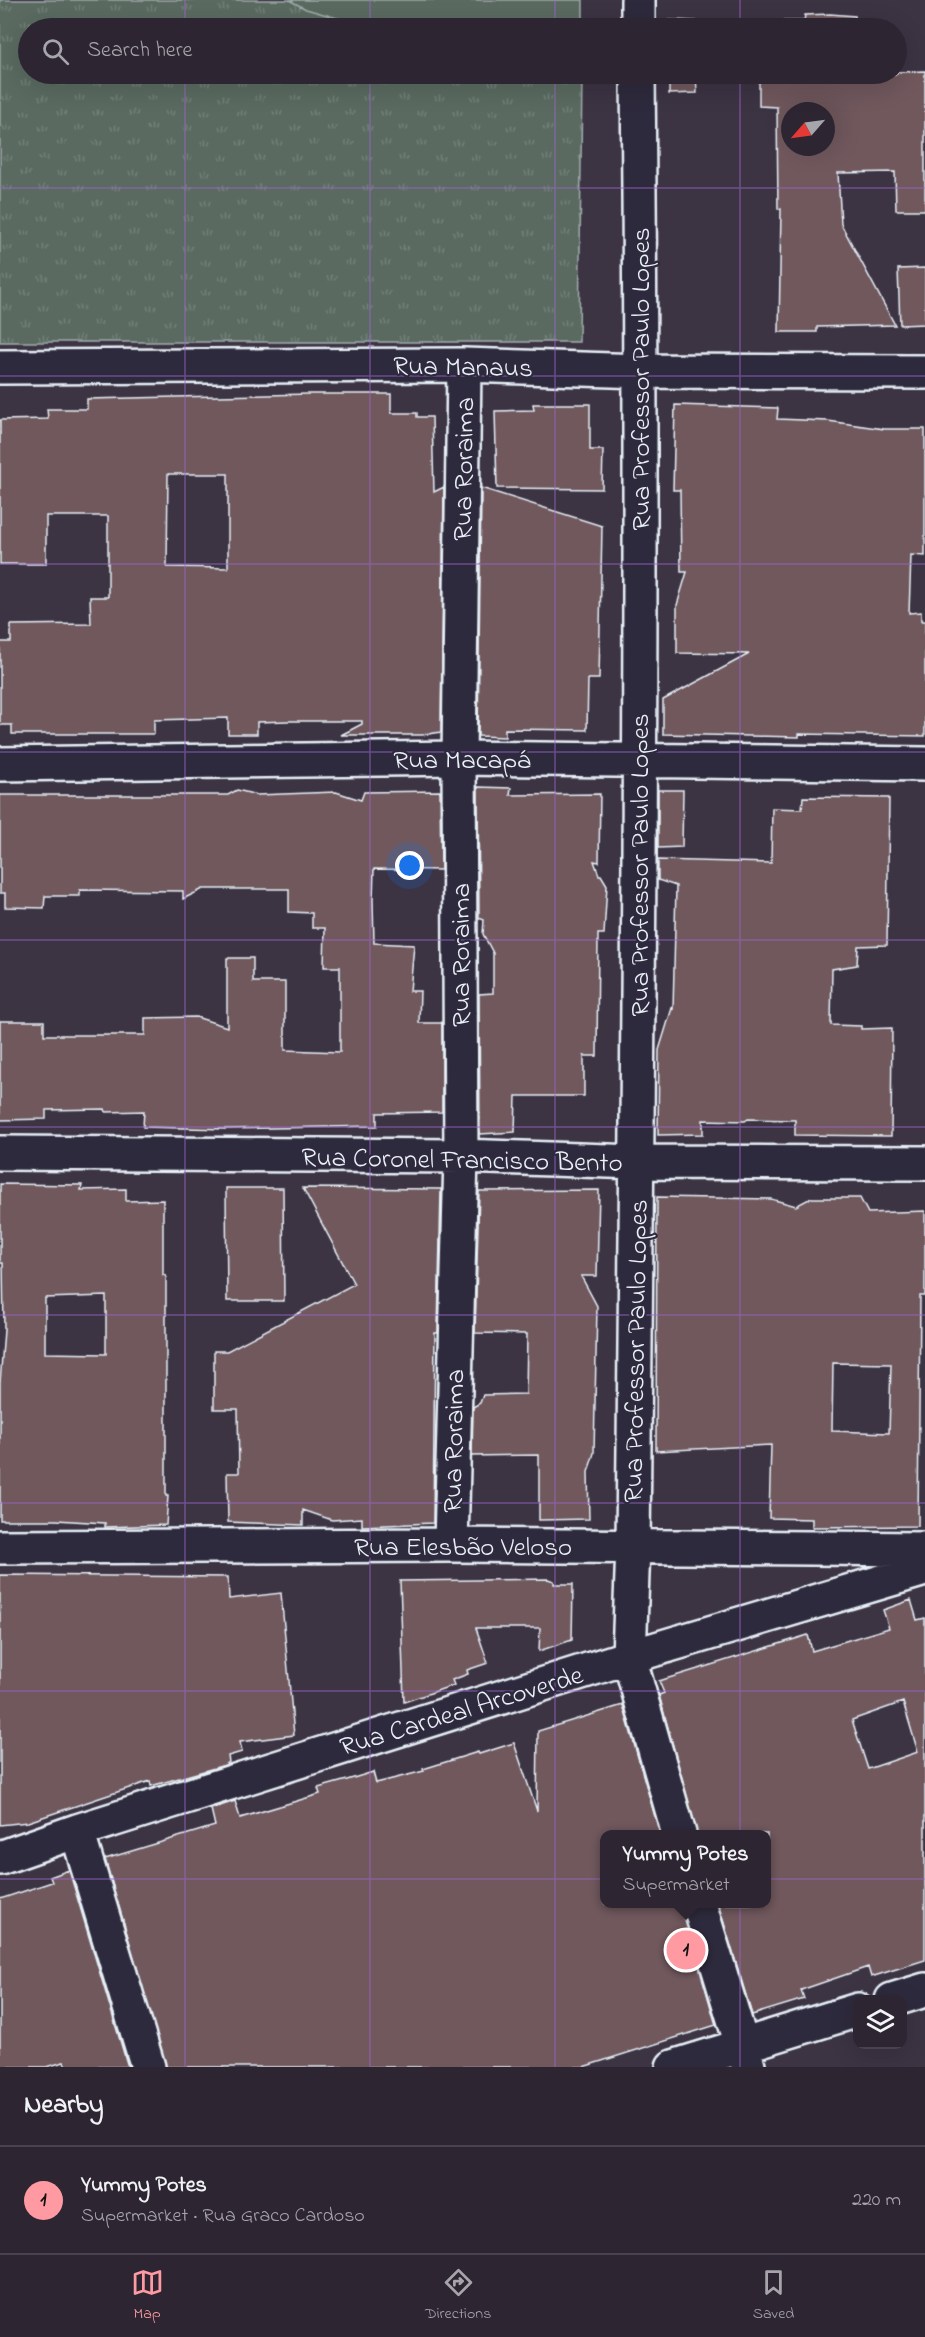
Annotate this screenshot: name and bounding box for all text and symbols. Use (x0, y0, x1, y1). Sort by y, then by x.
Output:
search box (18, 18, 907, 84)
icon: search (39, 35, 72, 68)
text: Search here (87, 35, 192, 67)
north arrow (781, 102, 835, 156)
street label: Rua Professor Paulo Lopes (623, 227, 662, 531)
street label: Rua Manaus (393, 348, 533, 389)
street label: Rua Roraima (445, 397, 486, 541)
street label: Rua Professor Paulo Lopes (622, 713, 661, 1017)
street label: Rua Macapá (393, 742, 531, 781)
your location (395, 851, 424, 880)
street label: Rua Roraima (443, 883, 482, 1027)
street label: Rua Coronel Francisco Bento (301, 1139, 623, 1184)
street label: Rua Professor Paulo Lopes (615, 1199, 660, 1503)
street label: Rua Roraima (435, 1369, 476, 1513)
street label: Rua Elesbão Veloso (354, 1529, 572, 1568)
street label: Rua Cardeal Arcoverde (335, 1657, 589, 1768)
popup (600, 1830, 771, 1908)
text: Yummy Potes (623, 1839, 748, 1871)
text: Supermarket (623, 1871, 730, 1900)
pin: 1 (666, 1928, 706, 1972)
map controls (853, 1995, 907, 2049)
button: layers (853, 1995, 907, 2049)
text: Nearby (24, 2087, 103, 2125)
text: Yummy Potes (81, 2170, 207, 2202)
text: 1 (40, 2186, 47, 2215)
text: 220 m (852, 2186, 901, 2215)
text: Supermarket · Rua Graco Cardoso (81, 2202, 365, 2231)
tab: Map (131, 2266, 164, 2326)
tab: Directions (425, 2266, 491, 2326)
tab: Saved (753, 2266, 794, 2326)

